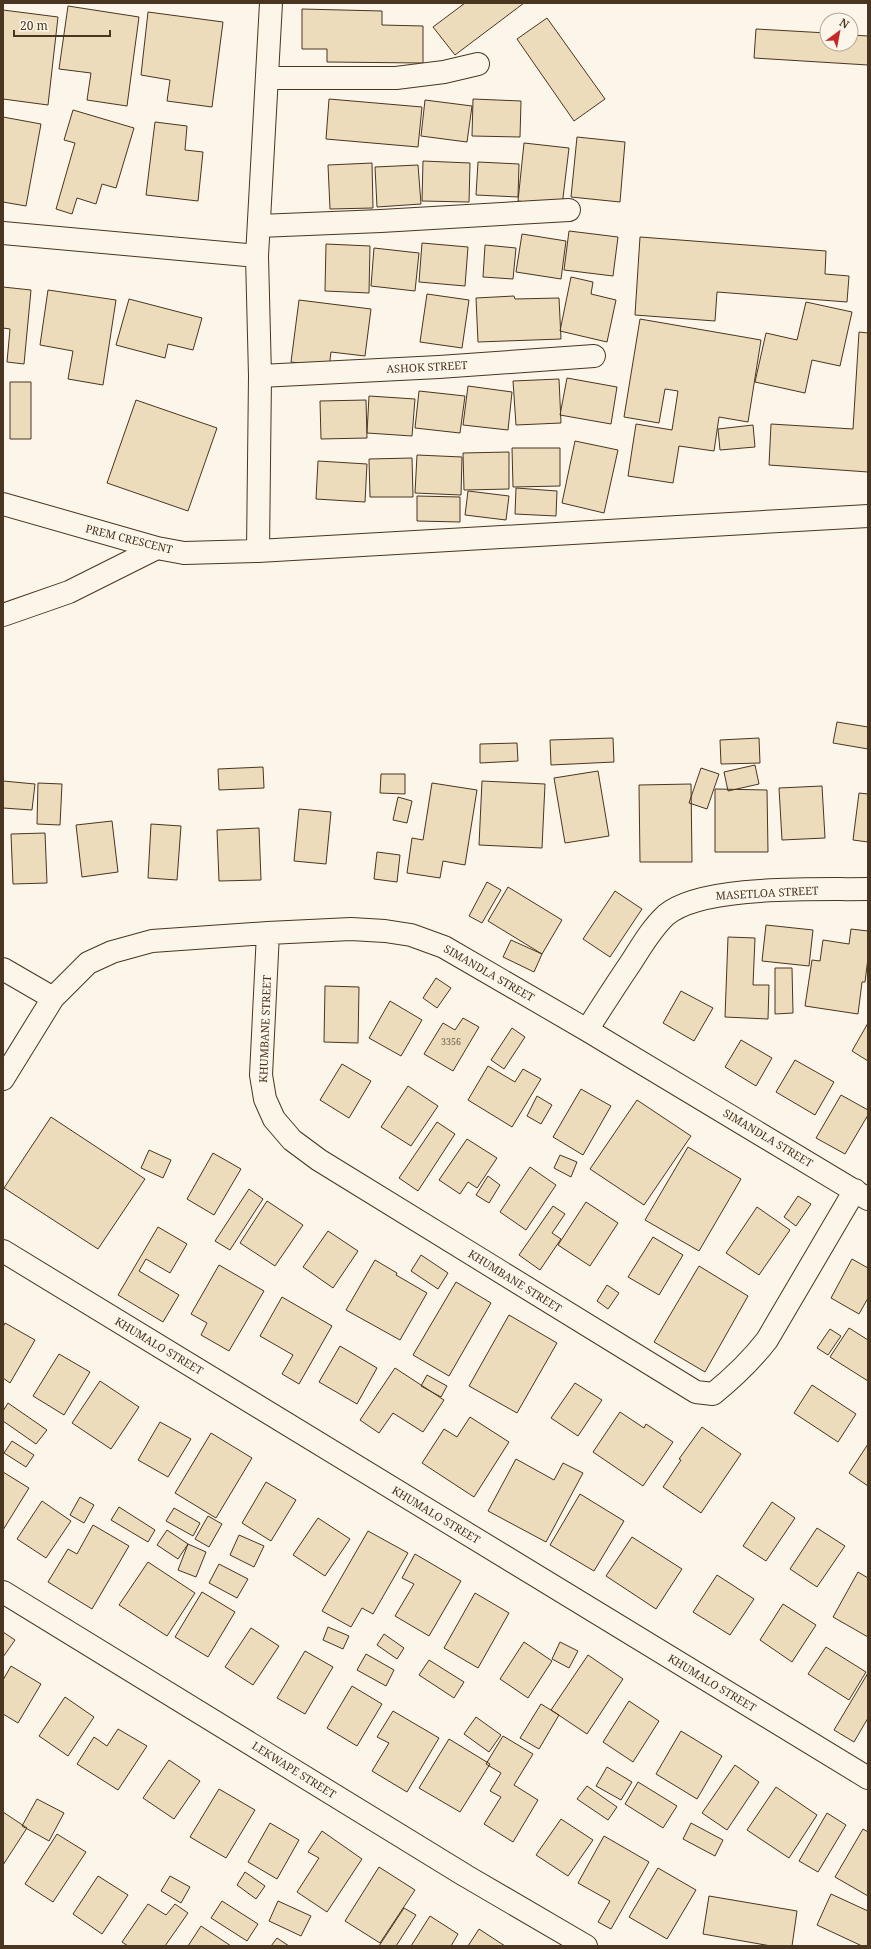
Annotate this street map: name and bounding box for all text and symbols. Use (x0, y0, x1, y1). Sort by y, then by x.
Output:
scale bar (14, 12, 110, 38)
north arrow (819, 12, 859, 52)
text: N (837, 14, 852, 32)
text: 20 m (20, 17, 48, 34)
street label: ASHOK STREET (386, 357, 468, 376)
street label: PREM CRESCENT (84, 520, 175, 557)
street label: MASETLOA STREET (715, 882, 819, 903)
street label: SIMANDLA STREET (441, 941, 537, 1005)
street label: KHUMBANE STREET (255, 975, 274, 1083)
house number: 3356 (441, 1035, 461, 1048)
street label: SIMANDLA STREET (721, 1105, 816, 1170)
street label: KHUMBANE STREET (466, 1246, 565, 1316)
street label: KHUMALO STREET (112, 1313, 206, 1378)
street label: KHUMALO STREET (389, 1482, 483, 1547)
street label: KHUMALO STREET (665, 1650, 759, 1715)
street label: LEKWAPE STREET (249, 1738, 339, 1802)

